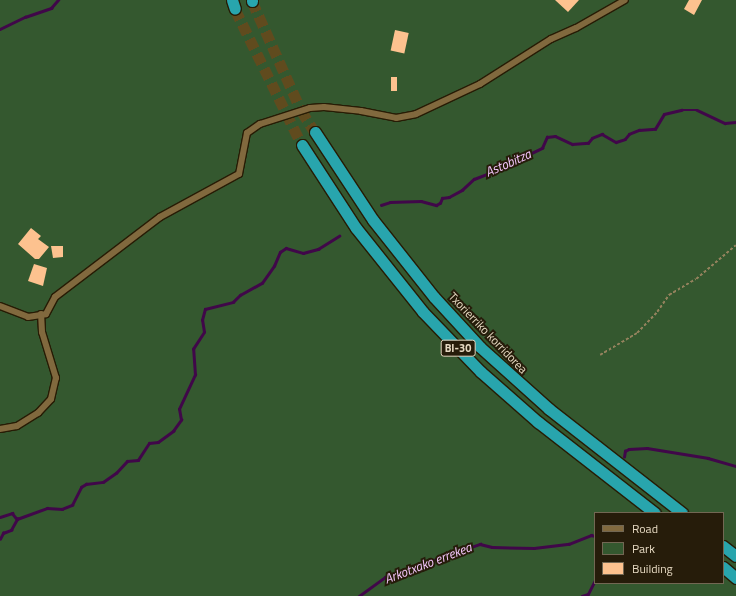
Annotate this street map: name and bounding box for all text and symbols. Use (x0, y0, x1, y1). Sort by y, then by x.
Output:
water label: Astobitza (483, 146, 533, 180)
street label: Txorierriko korridorea (446, 289, 530, 377)
road number: BI-30 (440, 339, 476, 357)
legend (594, 512, 724, 584)
text: Road (632, 519, 658, 538)
water label: Arkotxako errekea (382, 539, 474, 587)
text: Park (632, 539, 655, 558)
text: Building (632, 559, 673, 578)

